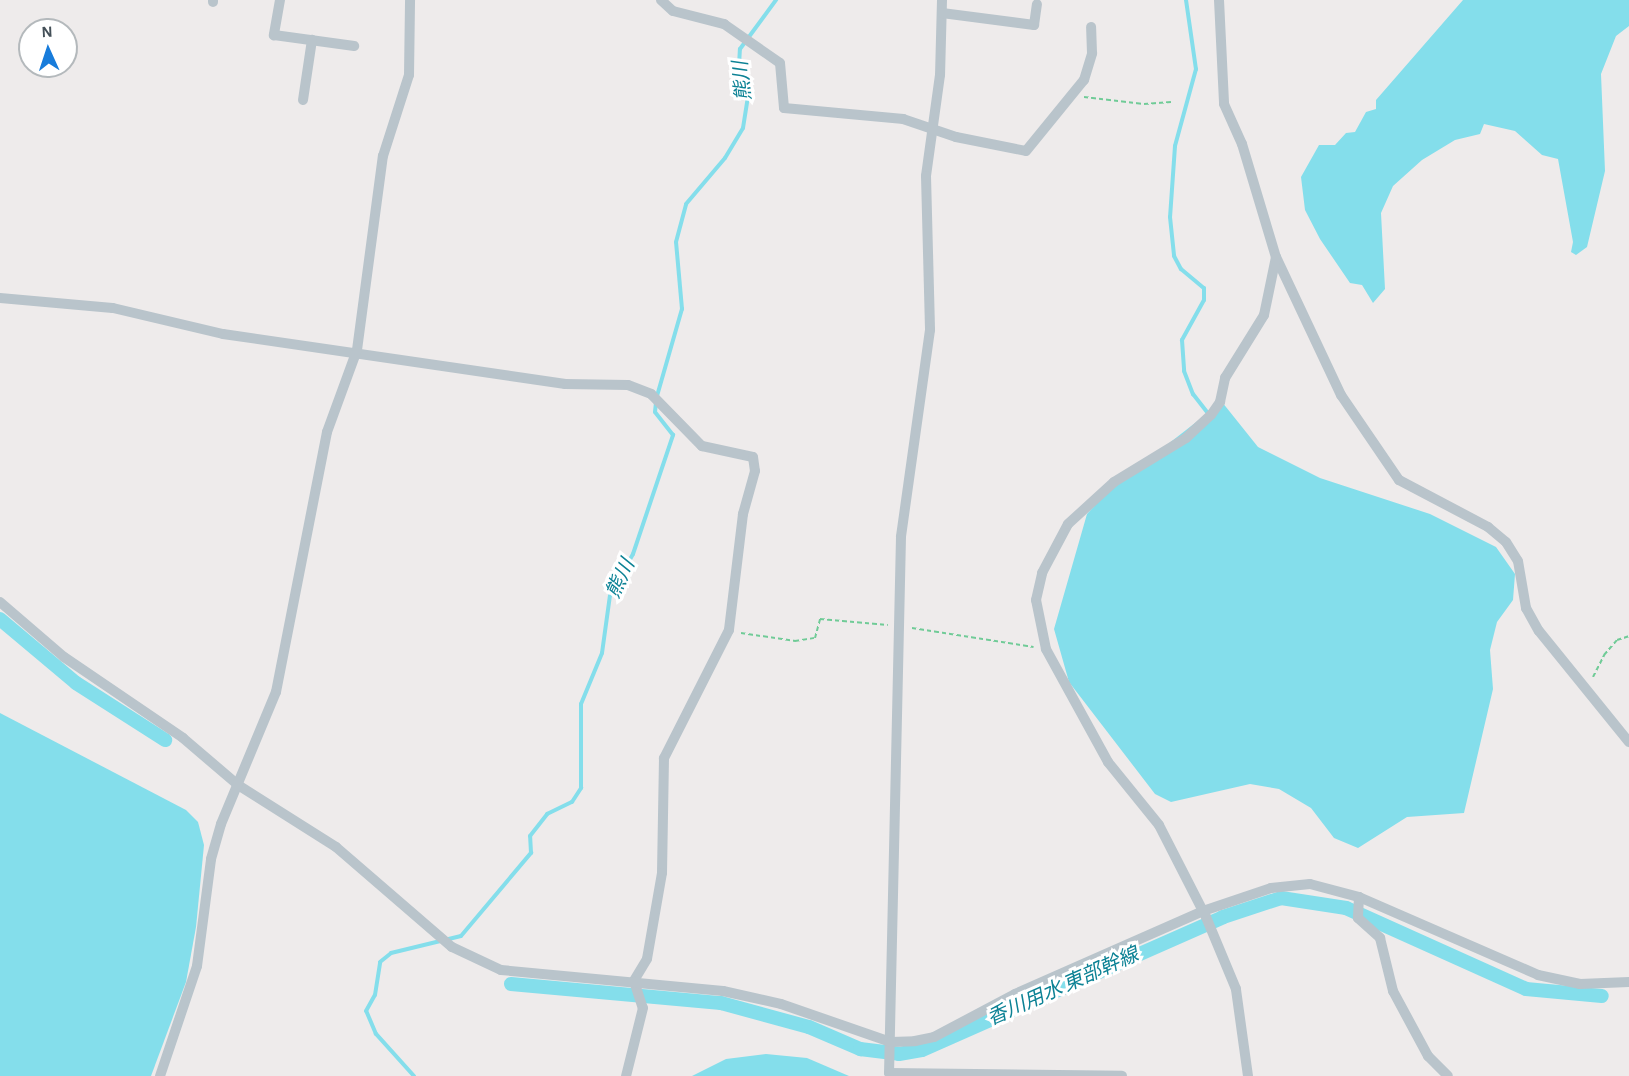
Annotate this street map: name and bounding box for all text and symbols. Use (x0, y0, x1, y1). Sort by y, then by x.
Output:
north arrow (18, 18, 78, 78)
text: N (41, 24, 53, 40)
water label: 熊川 (729, 60, 757, 102)
water label: 熊川 (602, 556, 640, 602)
water label: 香川用水 東部幹線 (984, 943, 1142, 1031)

